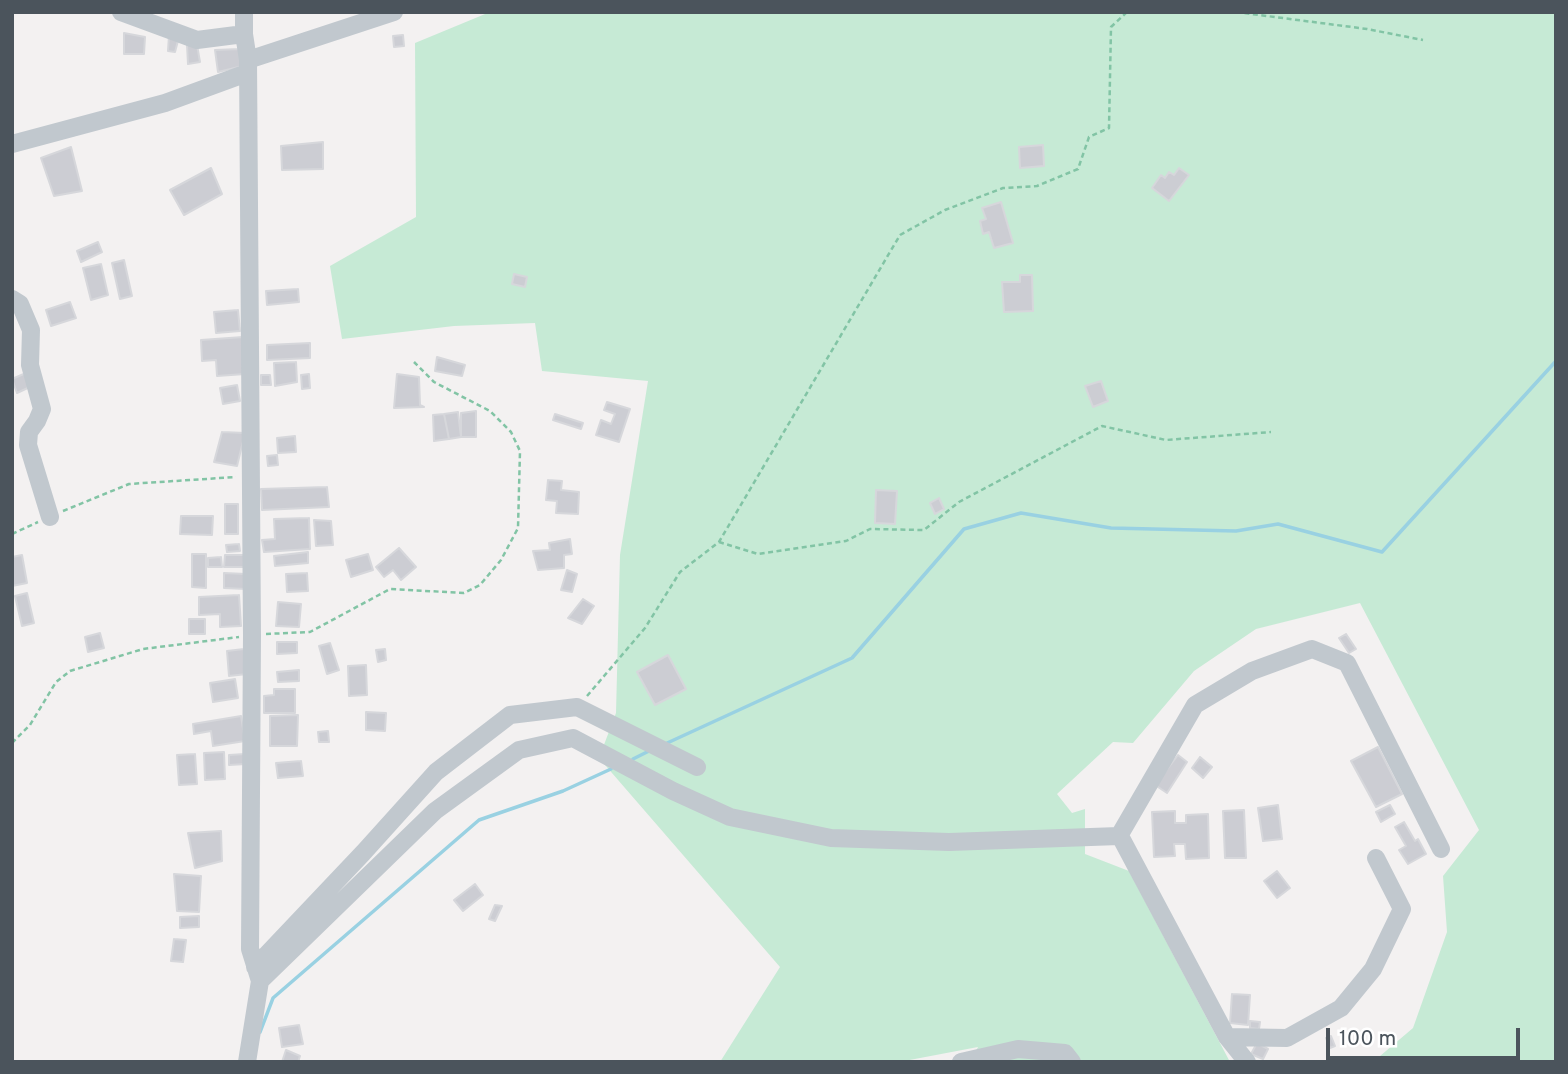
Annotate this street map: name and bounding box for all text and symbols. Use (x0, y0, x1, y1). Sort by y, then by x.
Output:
scale bar (1330, 1014, 1524, 1058)
text: 100 m (1339, 1026, 1396, 1053)

